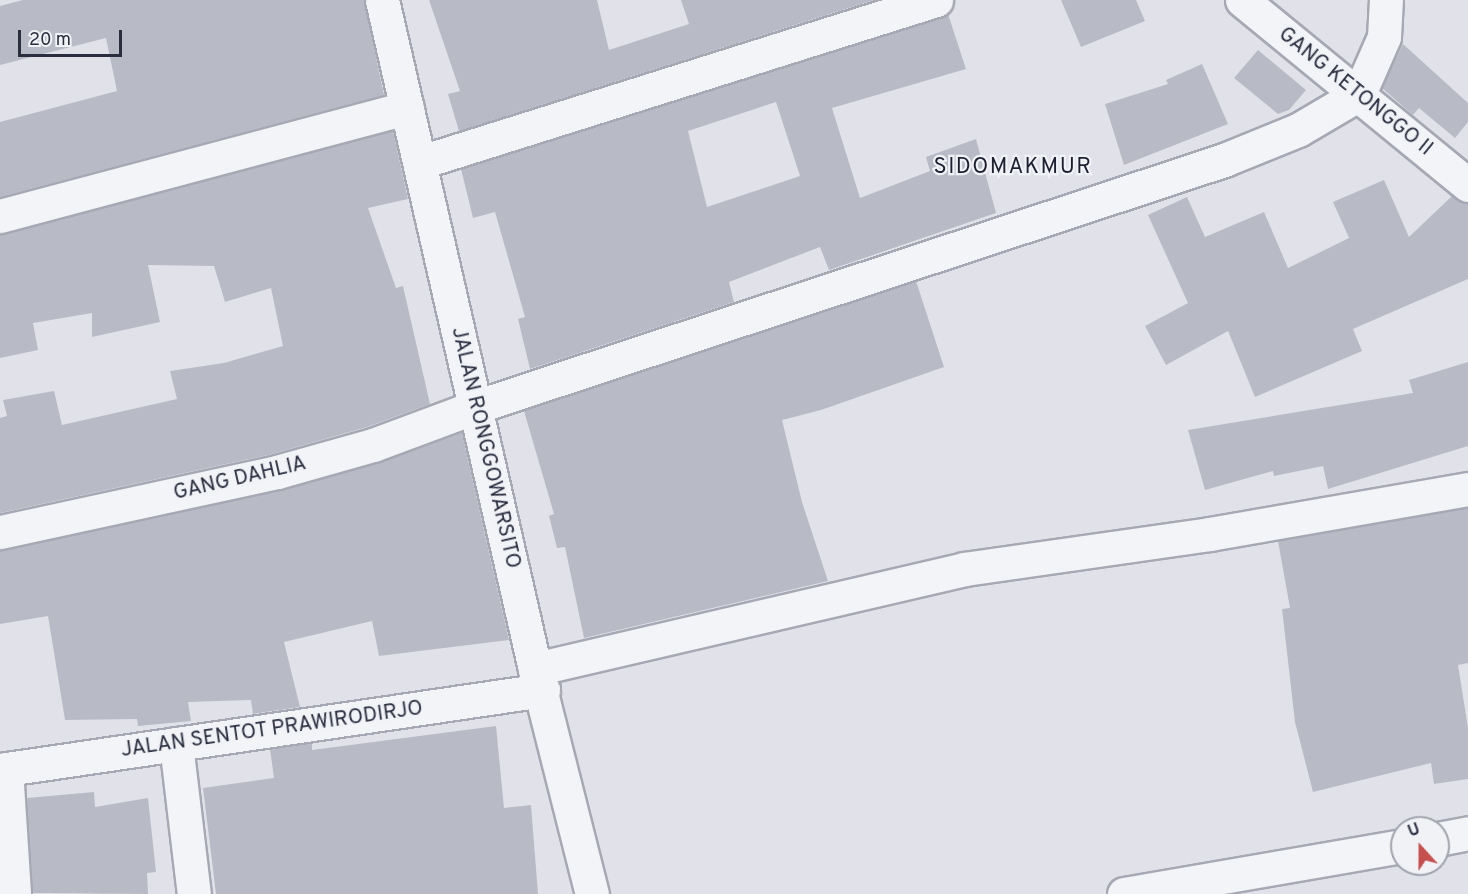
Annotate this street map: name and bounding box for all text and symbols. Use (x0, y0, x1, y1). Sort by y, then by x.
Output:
scale bar (21, 18, 124, 56)
street label: GANG KETONGGO II (1273, 22, 1437, 162)
text: 20 m (29, 29, 71, 52)
district label: SIDOMAKMUR (934, 155, 1092, 181)
street label: JALAN RONGGOWARSITO (445, 325, 525, 571)
street label: GANG DAHLIA (171, 451, 309, 507)
street label: JALAN SENTOT PRAWIRODIRJO (119, 696, 425, 764)
north arrow (1390, 816, 1450, 876)
text: U (1405, 820, 1423, 842)

